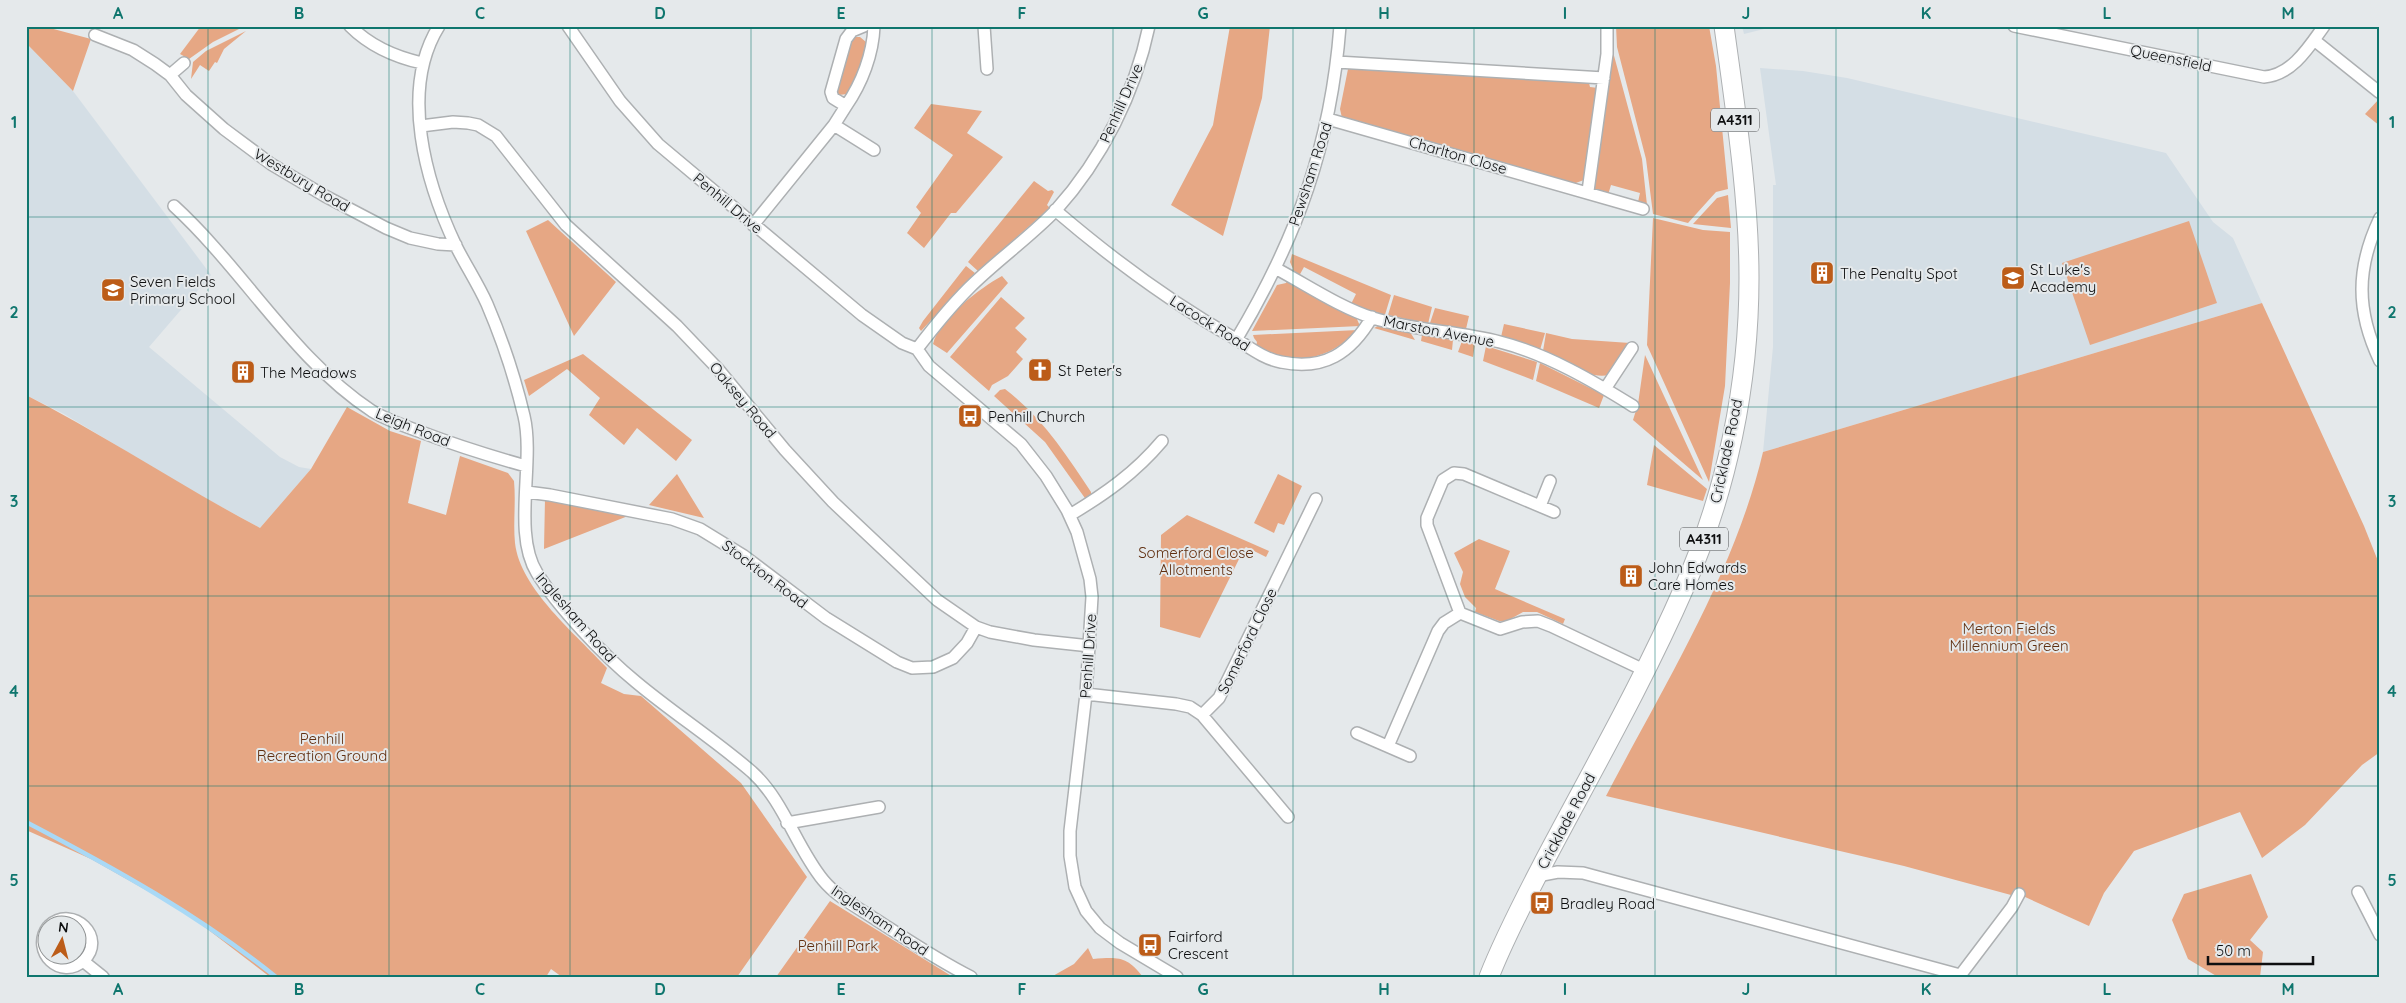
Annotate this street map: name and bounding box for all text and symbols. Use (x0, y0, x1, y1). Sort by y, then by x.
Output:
text: A (113, 3, 124, 23)
text: B (294, 3, 304, 23)
text: C (475, 3, 485, 23)
text: D (654, 3, 666, 23)
text: E (836, 3, 846, 23)
text: F (1018, 3, 1027, 23)
text: G (1197, 3, 1209, 23)
text: H (1378, 3, 1390, 23)
text: I (1563, 3, 1567, 23)
text: J (1742, 3, 1750, 23)
text: K (1921, 3, 1931, 23)
text: L (2103, 3, 2112, 23)
text: M (2281, 3, 2295, 23)
street label: Queensfield (2129, 40, 2213, 76)
street label: Penhill Drive (1095, 60, 1147, 146)
road number: A4311 (1711, 108, 1759, 132)
text: 1 (11, 112, 17, 132)
text: 1 (2389, 112, 2395, 132)
street label: Pewsham Road (1284, 120, 1336, 228)
street label: Charlton Close (1407, 132, 1509, 178)
street label: Westbury Road (251, 144, 353, 216)
street label: Penhill Drive (689, 168, 767, 238)
building icon: The Penalty Spot (1809, 260, 1835, 286)
place label: St Luke's Academy (2030, 260, 2096, 296)
place label: The Penalty Spot (1840, 264, 1958, 283)
school or university icon: St Luke's Academy (2000, 265, 2026, 291)
place label: Seven Fields Primary School (130, 272, 235, 308)
school or university icon: Seven Fields Primary School (100, 277, 126, 303)
street label: Lacock Road (1166, 291, 1254, 355)
text: 2 (9, 302, 19, 322)
text: 2 (2387, 302, 2397, 322)
street label: Marston Avenue (1382, 311, 1496, 351)
church icon: St Peter's (1027, 357, 1053, 383)
street label: Oaksey Road (706, 358, 780, 442)
building icon: The Meadows (230, 359, 256, 385)
place label: St Peter's (1058, 361, 1122, 380)
place label: The Meadows (260, 363, 357, 382)
street label: Cricklade Road (1706, 397, 1746, 505)
street label: Leigh Road (373, 403, 453, 451)
bus stop icon: Penhill Church (957, 403, 983, 429)
place label: Penhill Church (988, 407, 1085, 426)
text: 3 (10, 491, 18, 511)
text: 3 (2388, 491, 2396, 511)
road number: A4311 (1680, 528, 1728, 550)
street label: Stockton Road (718, 536, 812, 612)
park label: Somerford Close Allotments (1138, 543, 1254, 579)
place label: John Edwards Care Homes (1648, 558, 1746, 594)
building icon: John Edwards Care Homes (1618, 563, 1644, 589)
street label: Inglesham Road (532, 568, 620, 666)
street label: Somerford Close (1213, 585, 1281, 697)
street label: Penhill Drive (1076, 613, 1100, 699)
park label: Merton Fields Millennium Green (1949, 619, 2069, 655)
text: 4 (9, 681, 19, 701)
text: 4 (2387, 681, 2397, 701)
park label: Penhill Recreation Ground (257, 729, 387, 765)
street label: Cricklade Road (1533, 770, 1599, 872)
text: 5 (9, 870, 19, 890)
text: 5 (2387, 870, 2397, 890)
street label: Inglesham Road (828, 880, 932, 960)
bus stop icon: Bradley Road (1529, 890, 1555, 916)
place label: Bradley Road (1560, 894, 1655, 913)
north arrow (38, 916, 88, 966)
text: N (57, 918, 70, 937)
place label: Fairford Crescent (1168, 927, 1229, 963)
bus stop icon: Fairford Crescent (1137, 932, 1163, 958)
scale bar (2208, 933, 2314, 965)
park label: Penhill Park (798, 936, 878, 955)
text: 50 m (2216, 941, 2251, 960)
text: A (113, 979, 124, 999)
text: B (294, 979, 304, 999)
text: C (475, 979, 485, 999)
text: D (654, 979, 666, 999)
text: E (836, 979, 846, 999)
text: F (1018, 979, 1027, 999)
text: G (1197, 979, 1209, 999)
text: H (1378, 979, 1390, 999)
text: I (1563, 979, 1567, 999)
text: J (1742, 979, 1750, 999)
text: K (1921, 979, 1931, 999)
text: L (2103, 979, 2112, 999)
text: M (2281, 979, 2295, 999)

